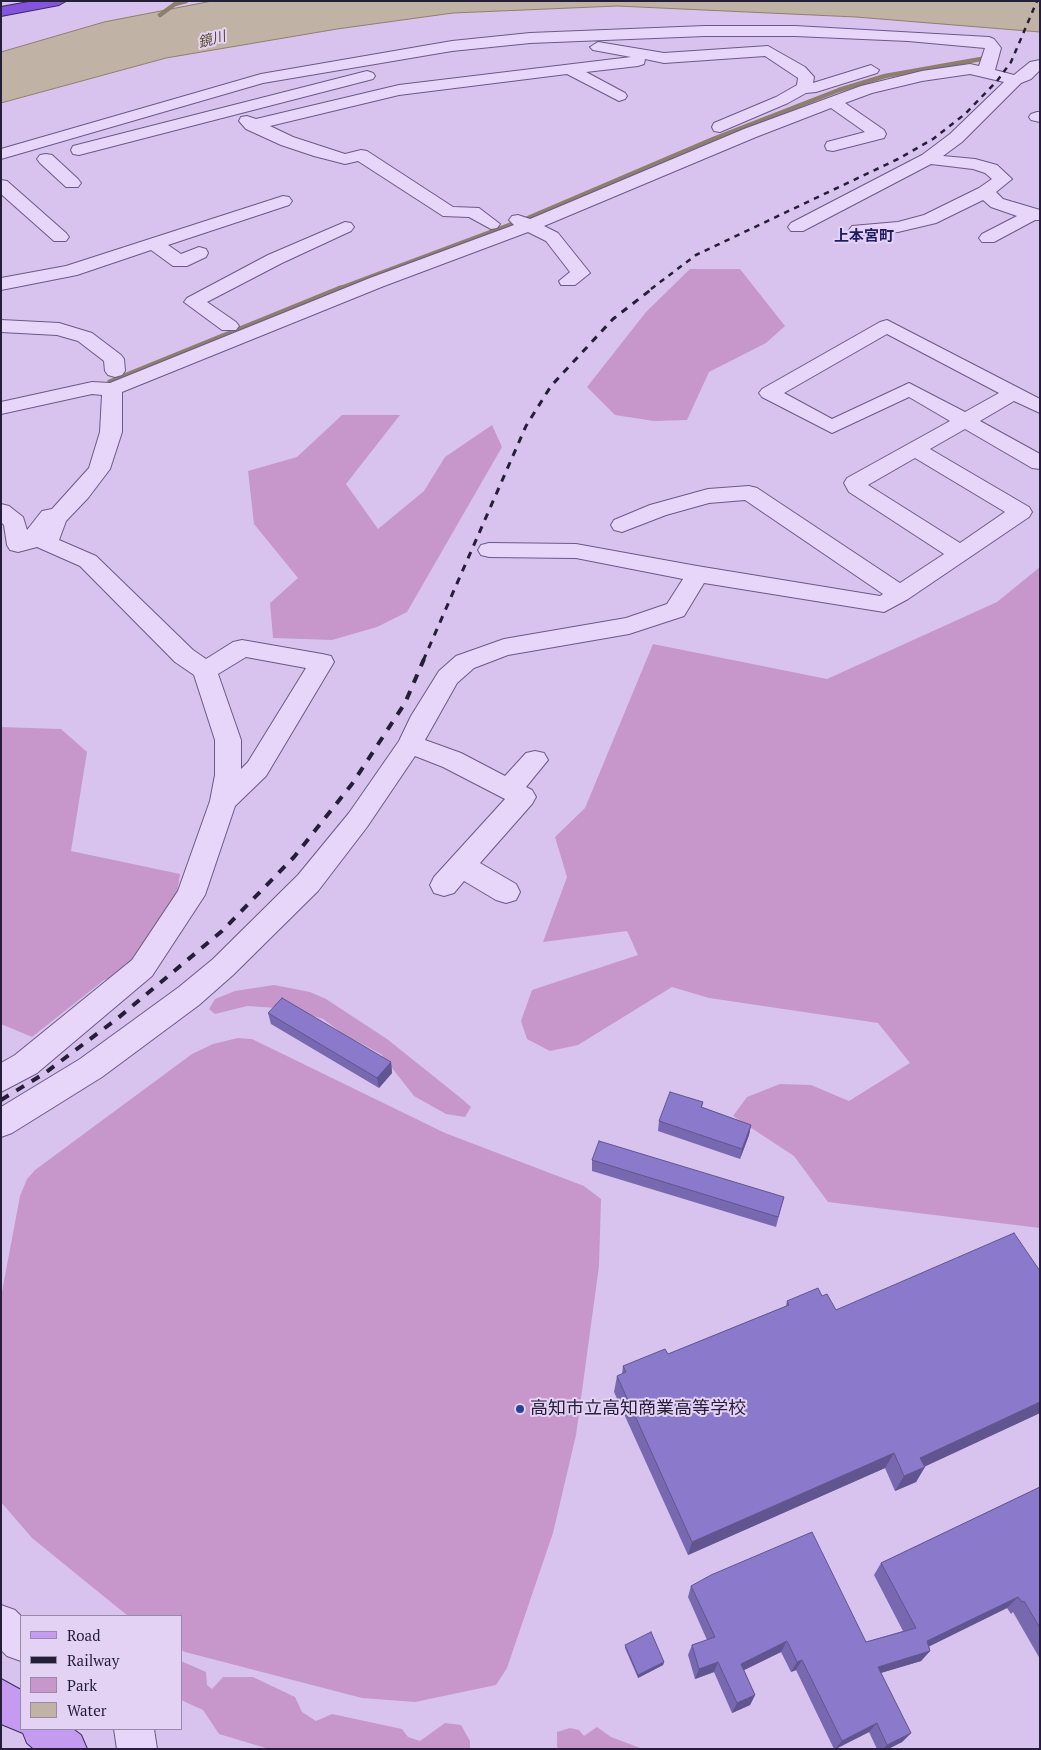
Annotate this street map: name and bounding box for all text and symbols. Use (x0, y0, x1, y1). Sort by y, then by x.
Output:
water label: 鏡川 (196, 28, 228, 52)
district label: 上本宮町 (834, 228, 894, 246)
place label: 高知市立高知商業高等学校 (530, 1398, 746, 1420)
marker: 高知市立高知商業高等学校 (514, 1403, 526, 1415)
legend (20, 1615, 182, 1730)
text: Road (67, 1625, 100, 1645)
text: Railway (67, 1650, 119, 1670)
text: Park (67, 1675, 97, 1695)
text: Water (67, 1700, 106, 1720)

